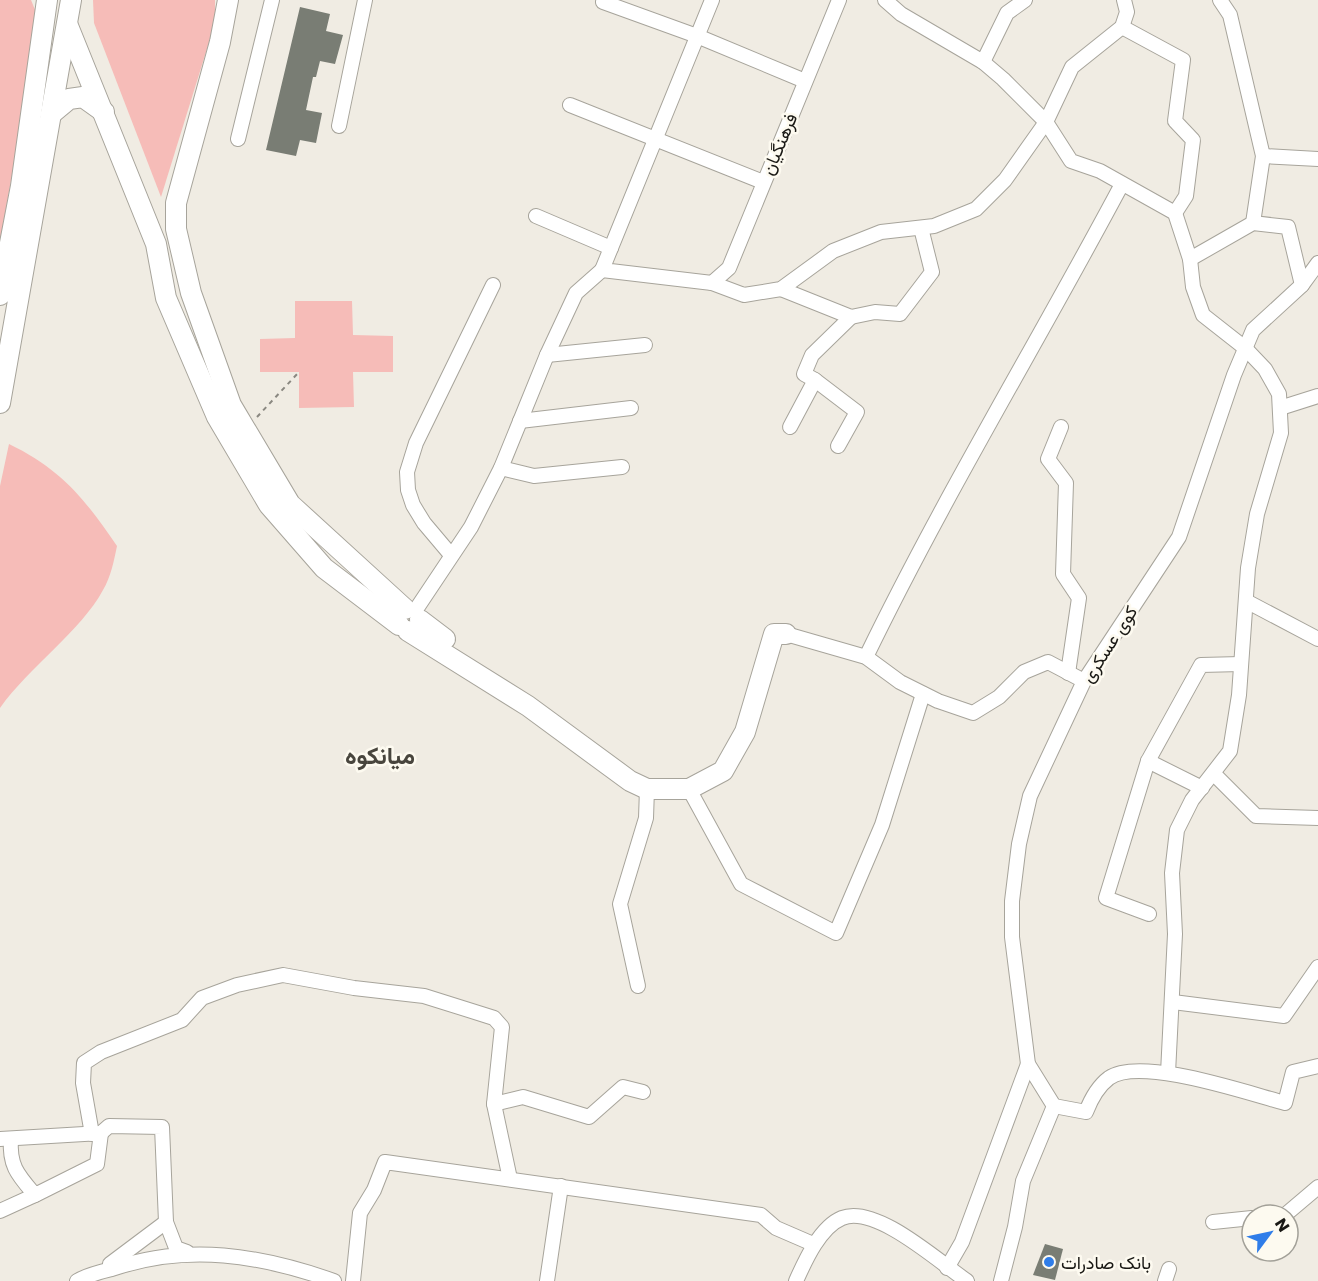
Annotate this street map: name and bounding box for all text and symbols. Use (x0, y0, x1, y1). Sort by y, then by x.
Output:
street label: فرهنگیان (755, 109, 803, 179)
street label: کوی عسکری (1075, 601, 1143, 687)
district label: میانکوه (345, 739, 415, 772)
north arrow (1240, 1203, 1300, 1263)
text: N (1269, 1214, 1295, 1236)
place label: بانک صادرات (1061, 1250, 1151, 1275)
marker: بانک صادرات (1042, 1255, 1056, 1269)

